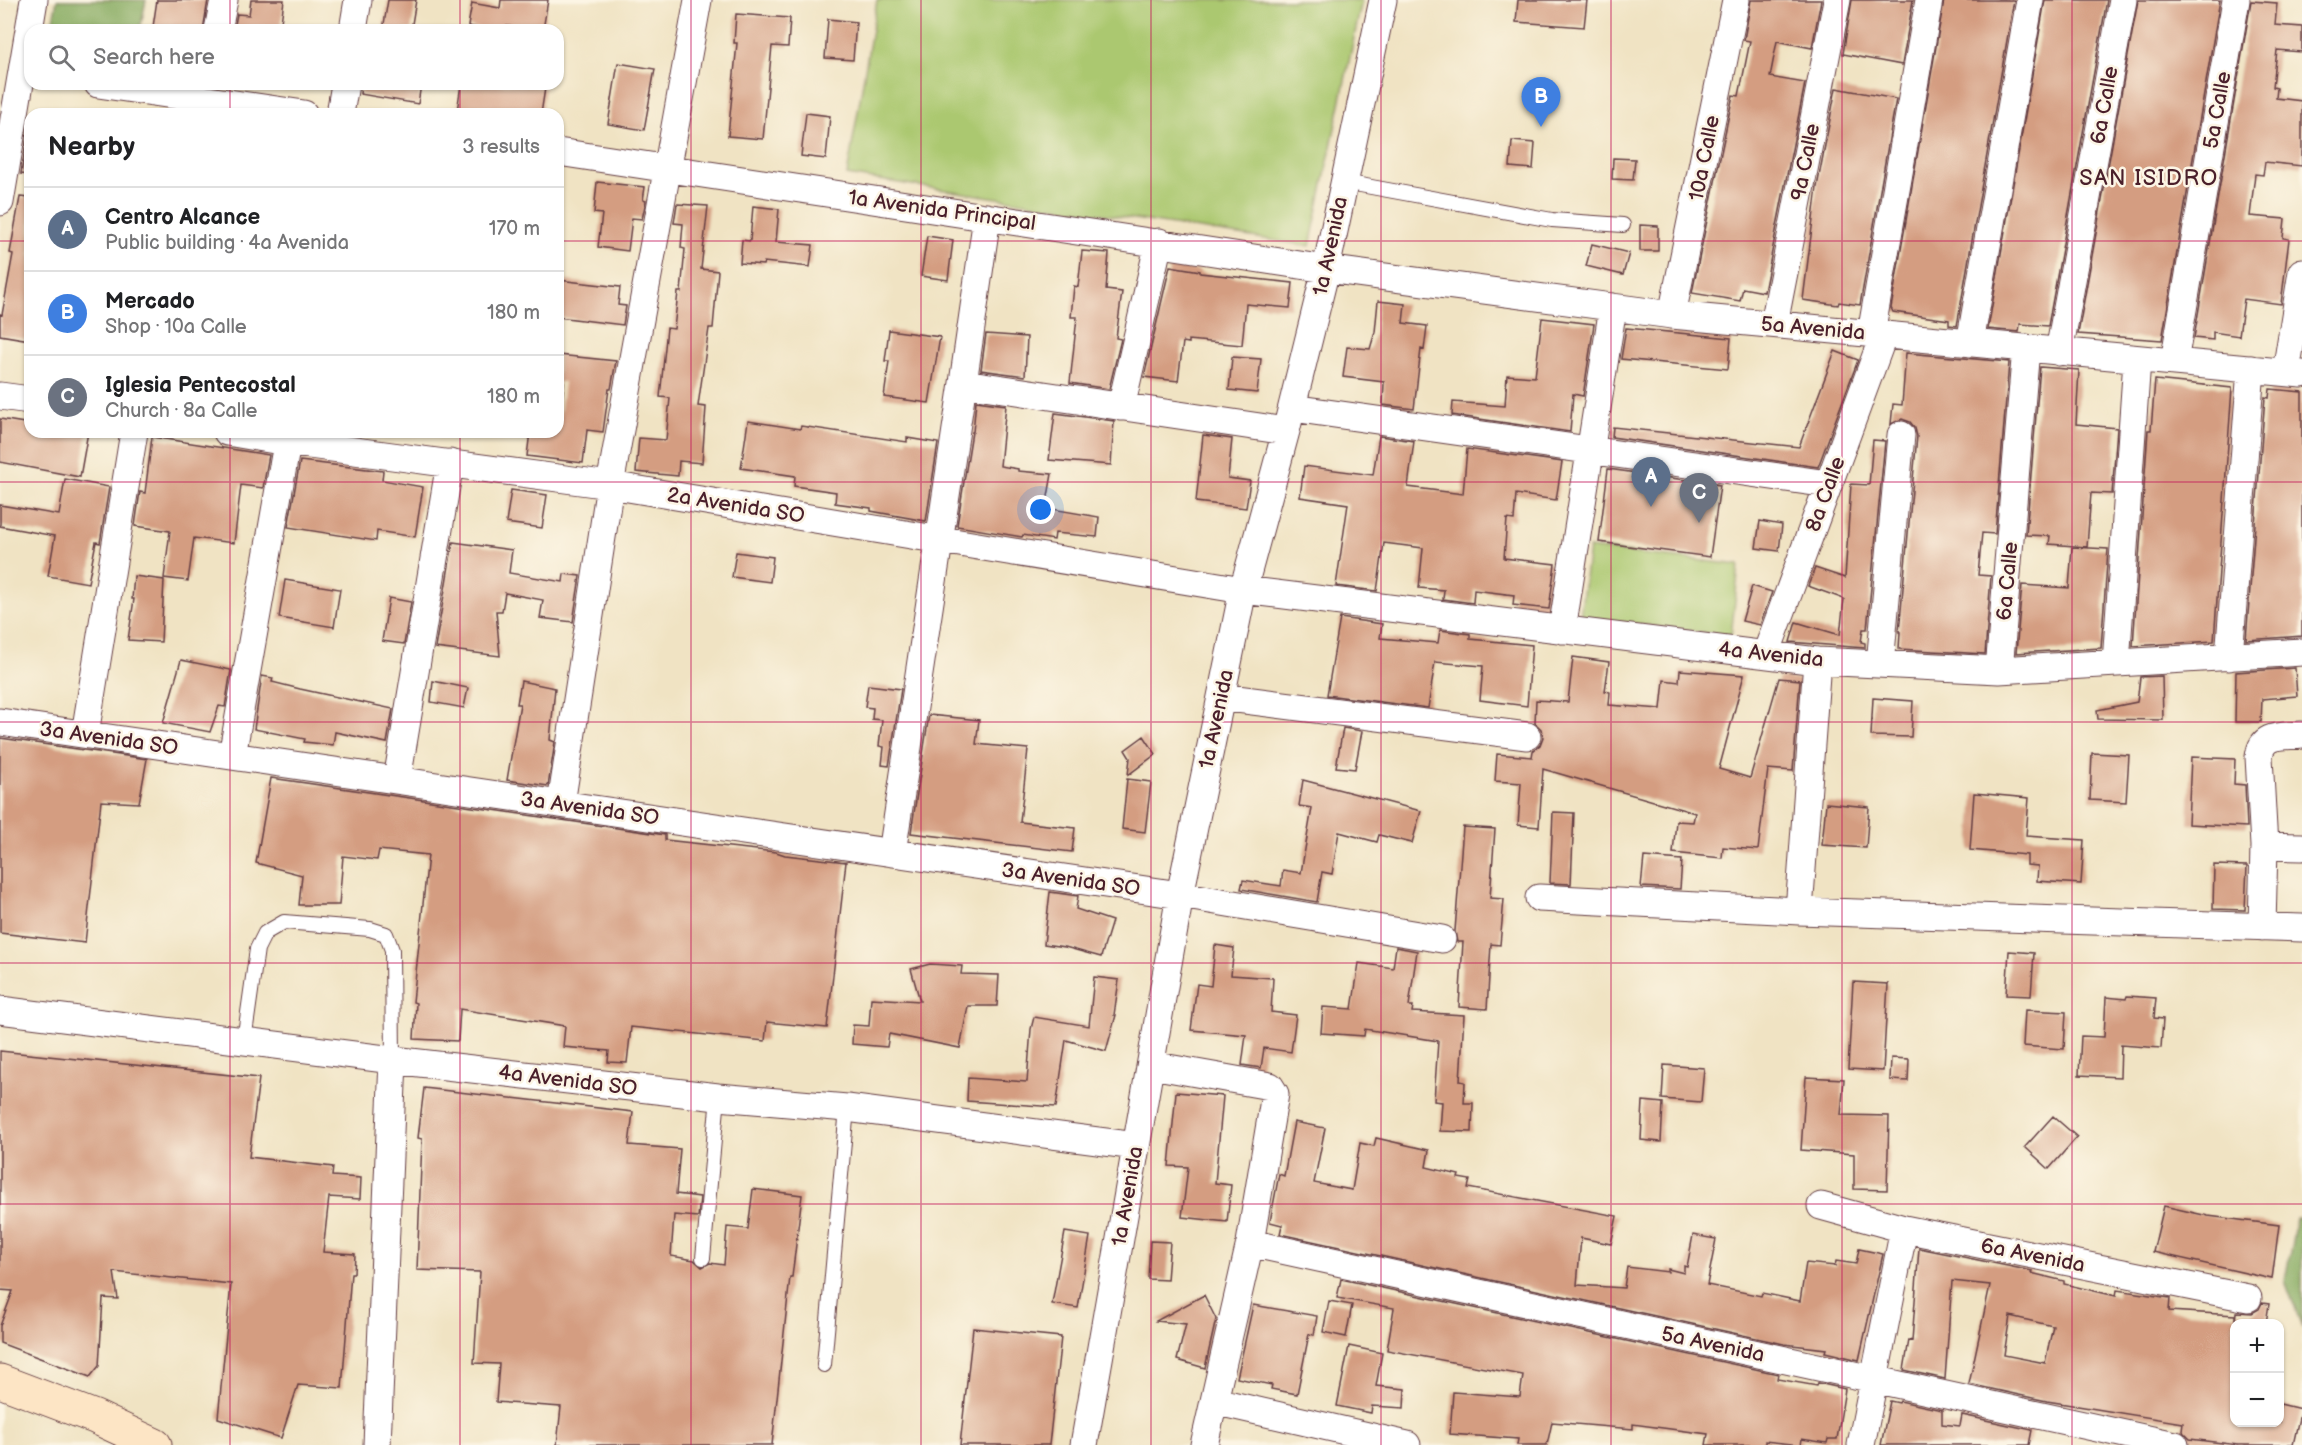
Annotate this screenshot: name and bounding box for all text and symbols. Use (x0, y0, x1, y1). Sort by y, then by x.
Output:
search box (24, 24, 564, 90)
icon: search (45, 41, 78, 74)
text: Search here (93, 44, 215, 71)
street label: 6a Calle (2085, 64, 2124, 146)
street label: 5a Calle (2198, 69, 2237, 151)
pin: B (1522, 78, 1560, 127)
street label: 10a Calle (1684, 113, 1725, 203)
street label: 9a Calle (1786, 121, 1825, 203)
text: Nearby (48, 132, 135, 163)
text: 3 results (462, 135, 540, 159)
district label: SAN ISIDRO (2079, 165, 2219, 192)
street label: 1a Avenida Principal (847, 185, 1037, 236)
street label: 1a Avenida (1308, 194, 1353, 298)
text: Centro Alcance (105, 204, 260, 231)
text: A (61, 217, 74, 241)
text: 170 m (489, 217, 540, 241)
text: Public building · 4a Avenida (105, 231, 349, 255)
text: Mercado (105, 288, 195, 315)
text: B (60, 301, 75, 325)
text: 180 m (487, 301, 540, 325)
street label: 5a Avenida (1760, 311, 1866, 346)
text: Shop · 10a Calle (105, 315, 247, 339)
text: Iglesia Pentecostal (105, 372, 296, 399)
text: C (60, 385, 75, 409)
text: 180 m (487, 385, 540, 409)
text: Church · 8a Calle (105, 399, 257, 423)
street label: 8a Calle (1800, 453, 1851, 535)
pin: A (1632, 458, 1670, 507)
pin: C (1680, 474, 1718, 523)
street label: 2a Avenida SO (665, 482, 807, 529)
your location (1026, 495, 1055, 524)
street label: 6a Calle (1992, 541, 2023, 621)
street label: 4a Avenida (1717, 637, 1825, 672)
street label: 1a Avenida (1194, 667, 1239, 771)
street label: 3a Avenida SO (38, 716, 180, 761)
street label: 3a Avenida SO (519, 786, 661, 831)
street label: 3a Avenida SO (1000, 857, 1142, 902)
street label: 4a Avenida SO (497, 1060, 639, 1101)
street label: 1a Avenida (1106, 1144, 1149, 1248)
street label: 6a Avenida (1979, 1233, 2087, 1278)
map controls (2230, 1319, 2284, 1427)
button: + (2230, 1319, 2284, 1373)
street label: 5a Avenida (1659, 1321, 1767, 1368)
button: − (2230, 1373, 2284, 1427)

